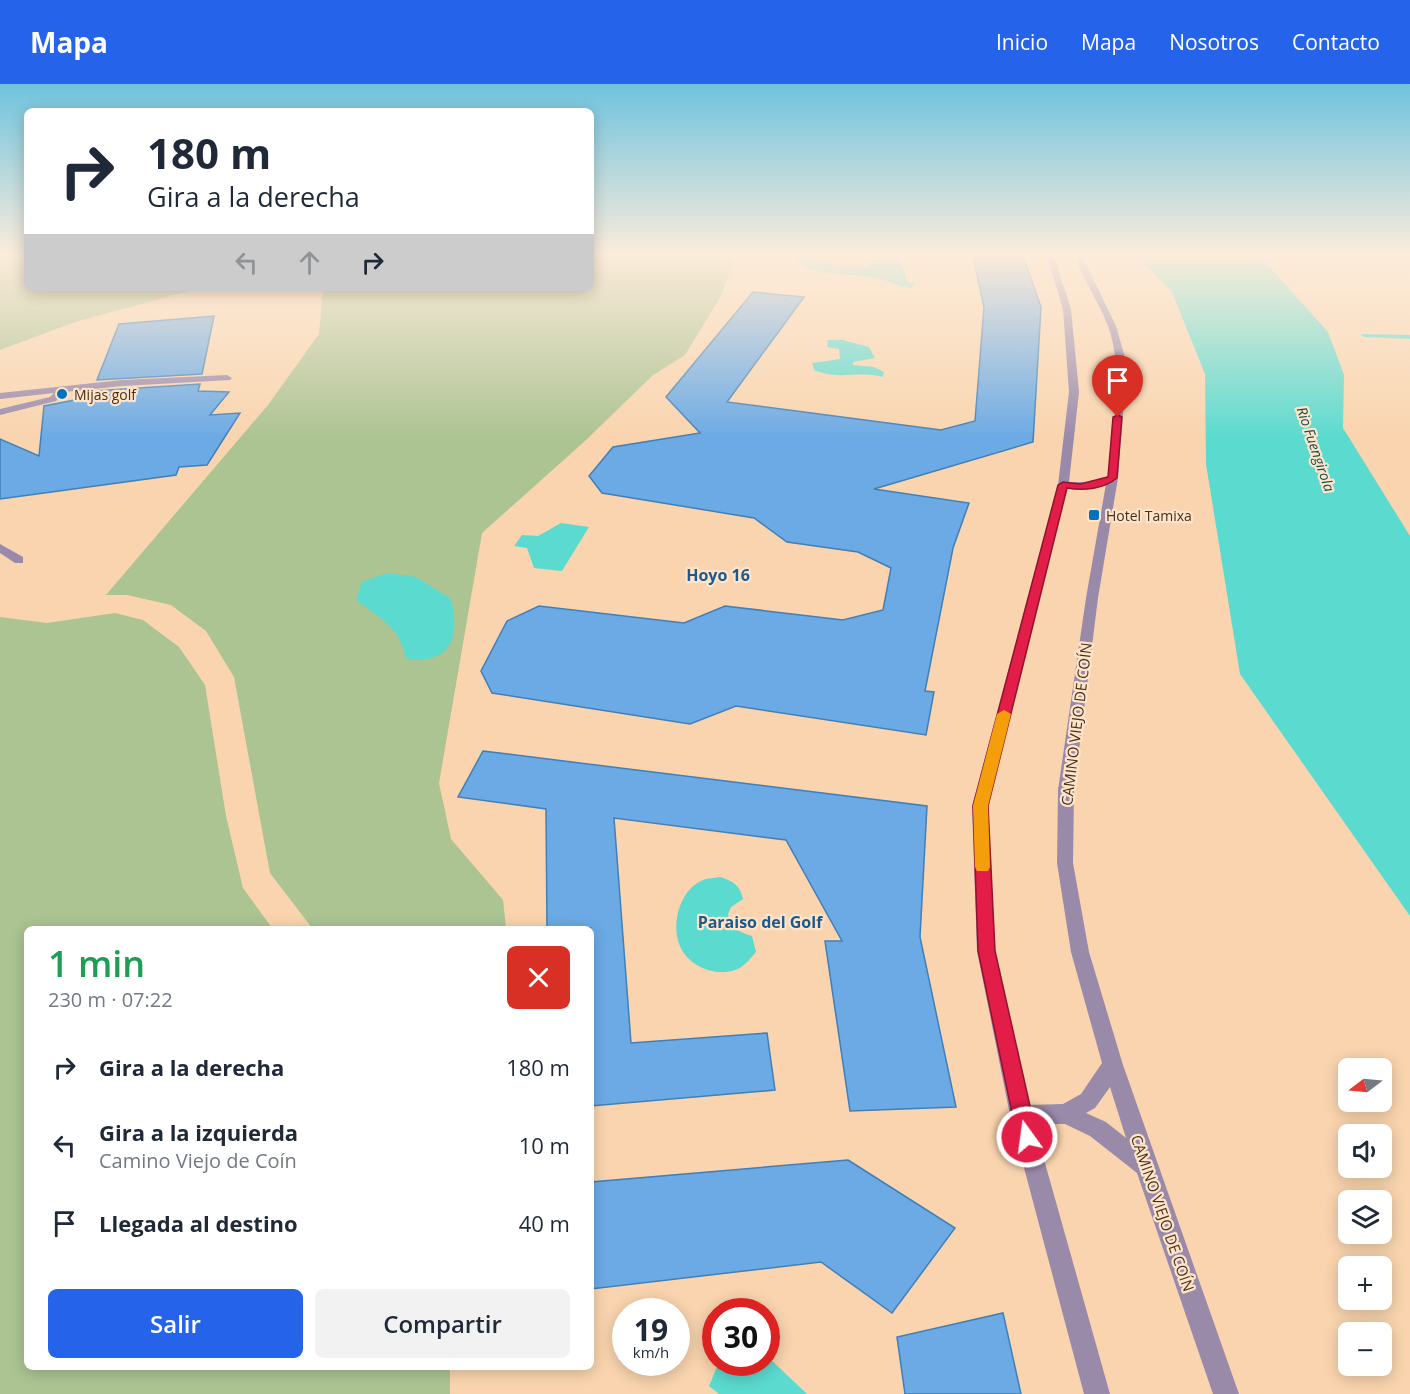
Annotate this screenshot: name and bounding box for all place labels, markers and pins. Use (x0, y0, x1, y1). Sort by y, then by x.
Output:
pin (1092, 355, 1143, 417)
place label: Mijas golf (74, 385, 137, 404)
marker: Mijas golf (55, 387, 69, 401)
place label: Hotel Tamixa (1106, 506, 1192, 525)
marker: Hotel Tamixa (1087, 508, 1101, 522)

